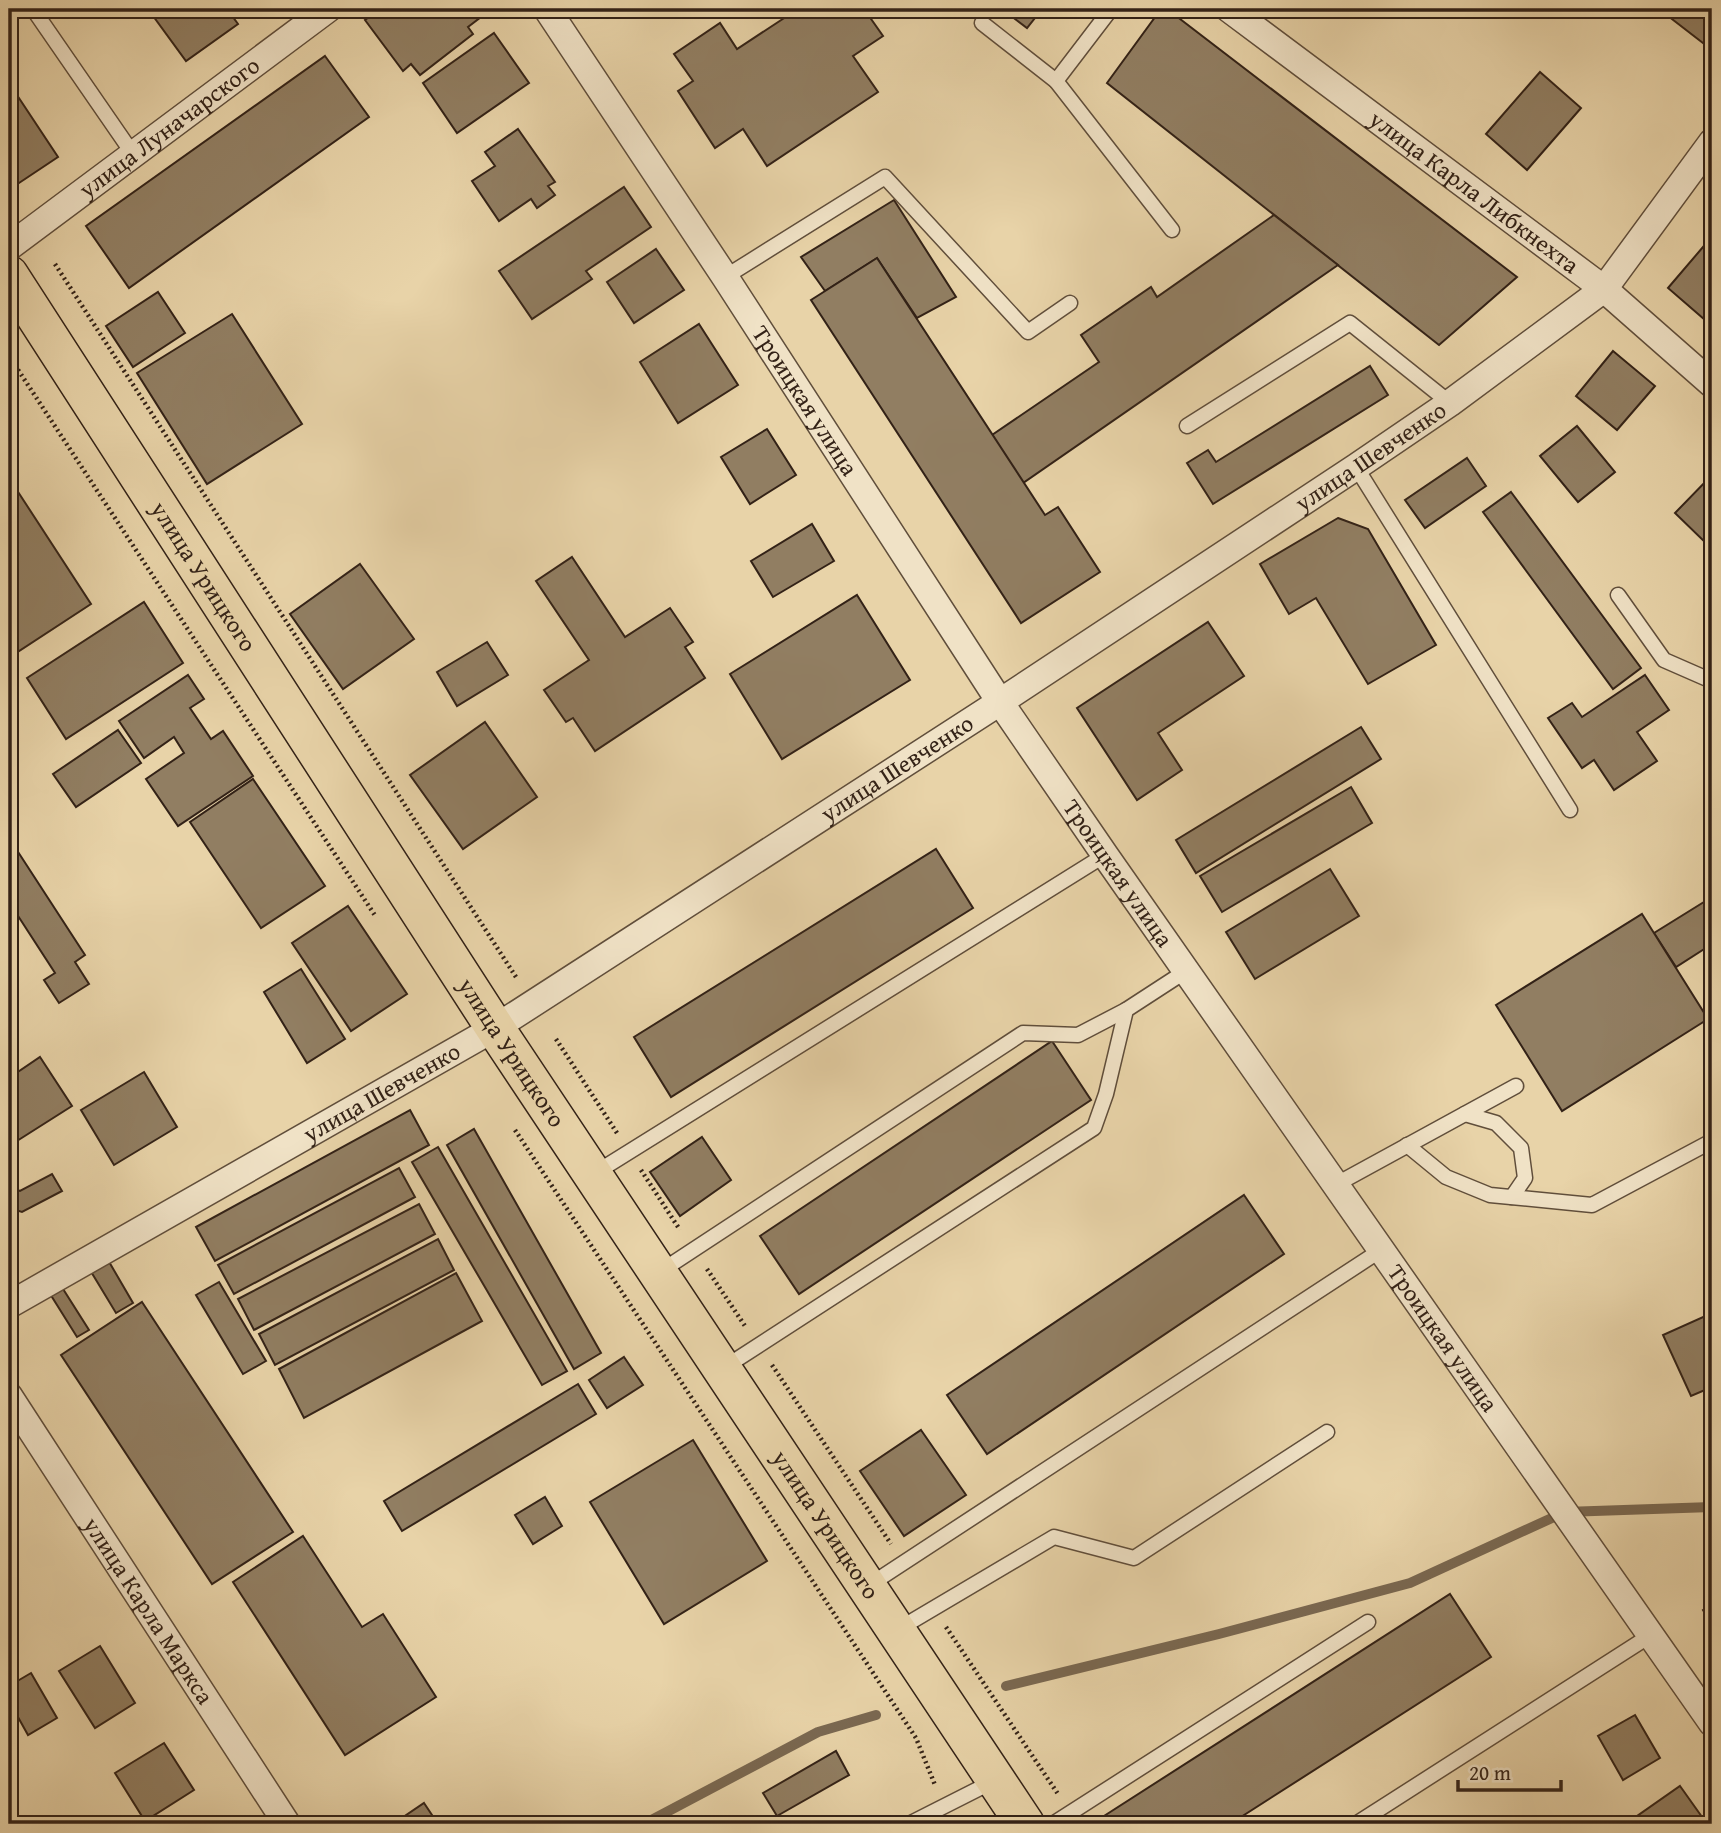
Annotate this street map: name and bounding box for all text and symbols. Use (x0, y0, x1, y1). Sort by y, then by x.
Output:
street label: улица Луначарского (70, 48, 267, 207)
street label: улица Карла Либкнехта (1361, 101, 1587, 282)
street label: Троицкая улица (744, 318, 867, 483)
street label: улица Шевченко (1287, 392, 1453, 520)
street label: улица Урицкого (142, 493, 266, 658)
street label: улица Шевченко (813, 706, 980, 831)
street label: Троицкая улица (1055, 792, 1183, 954)
street label: улица Урицкого (449, 970, 574, 1134)
street label: улица Шевченко (295, 1033, 467, 1151)
street label: Троицкая улица (1379, 1257, 1507, 1419)
street label: улица Урицкого (763, 1442, 889, 1606)
street label: улица Карла Маркса (75, 1509, 223, 1711)
scale bar (1458, 1749, 1562, 1793)
text: 20 m (1469, 1757, 1511, 1788)

